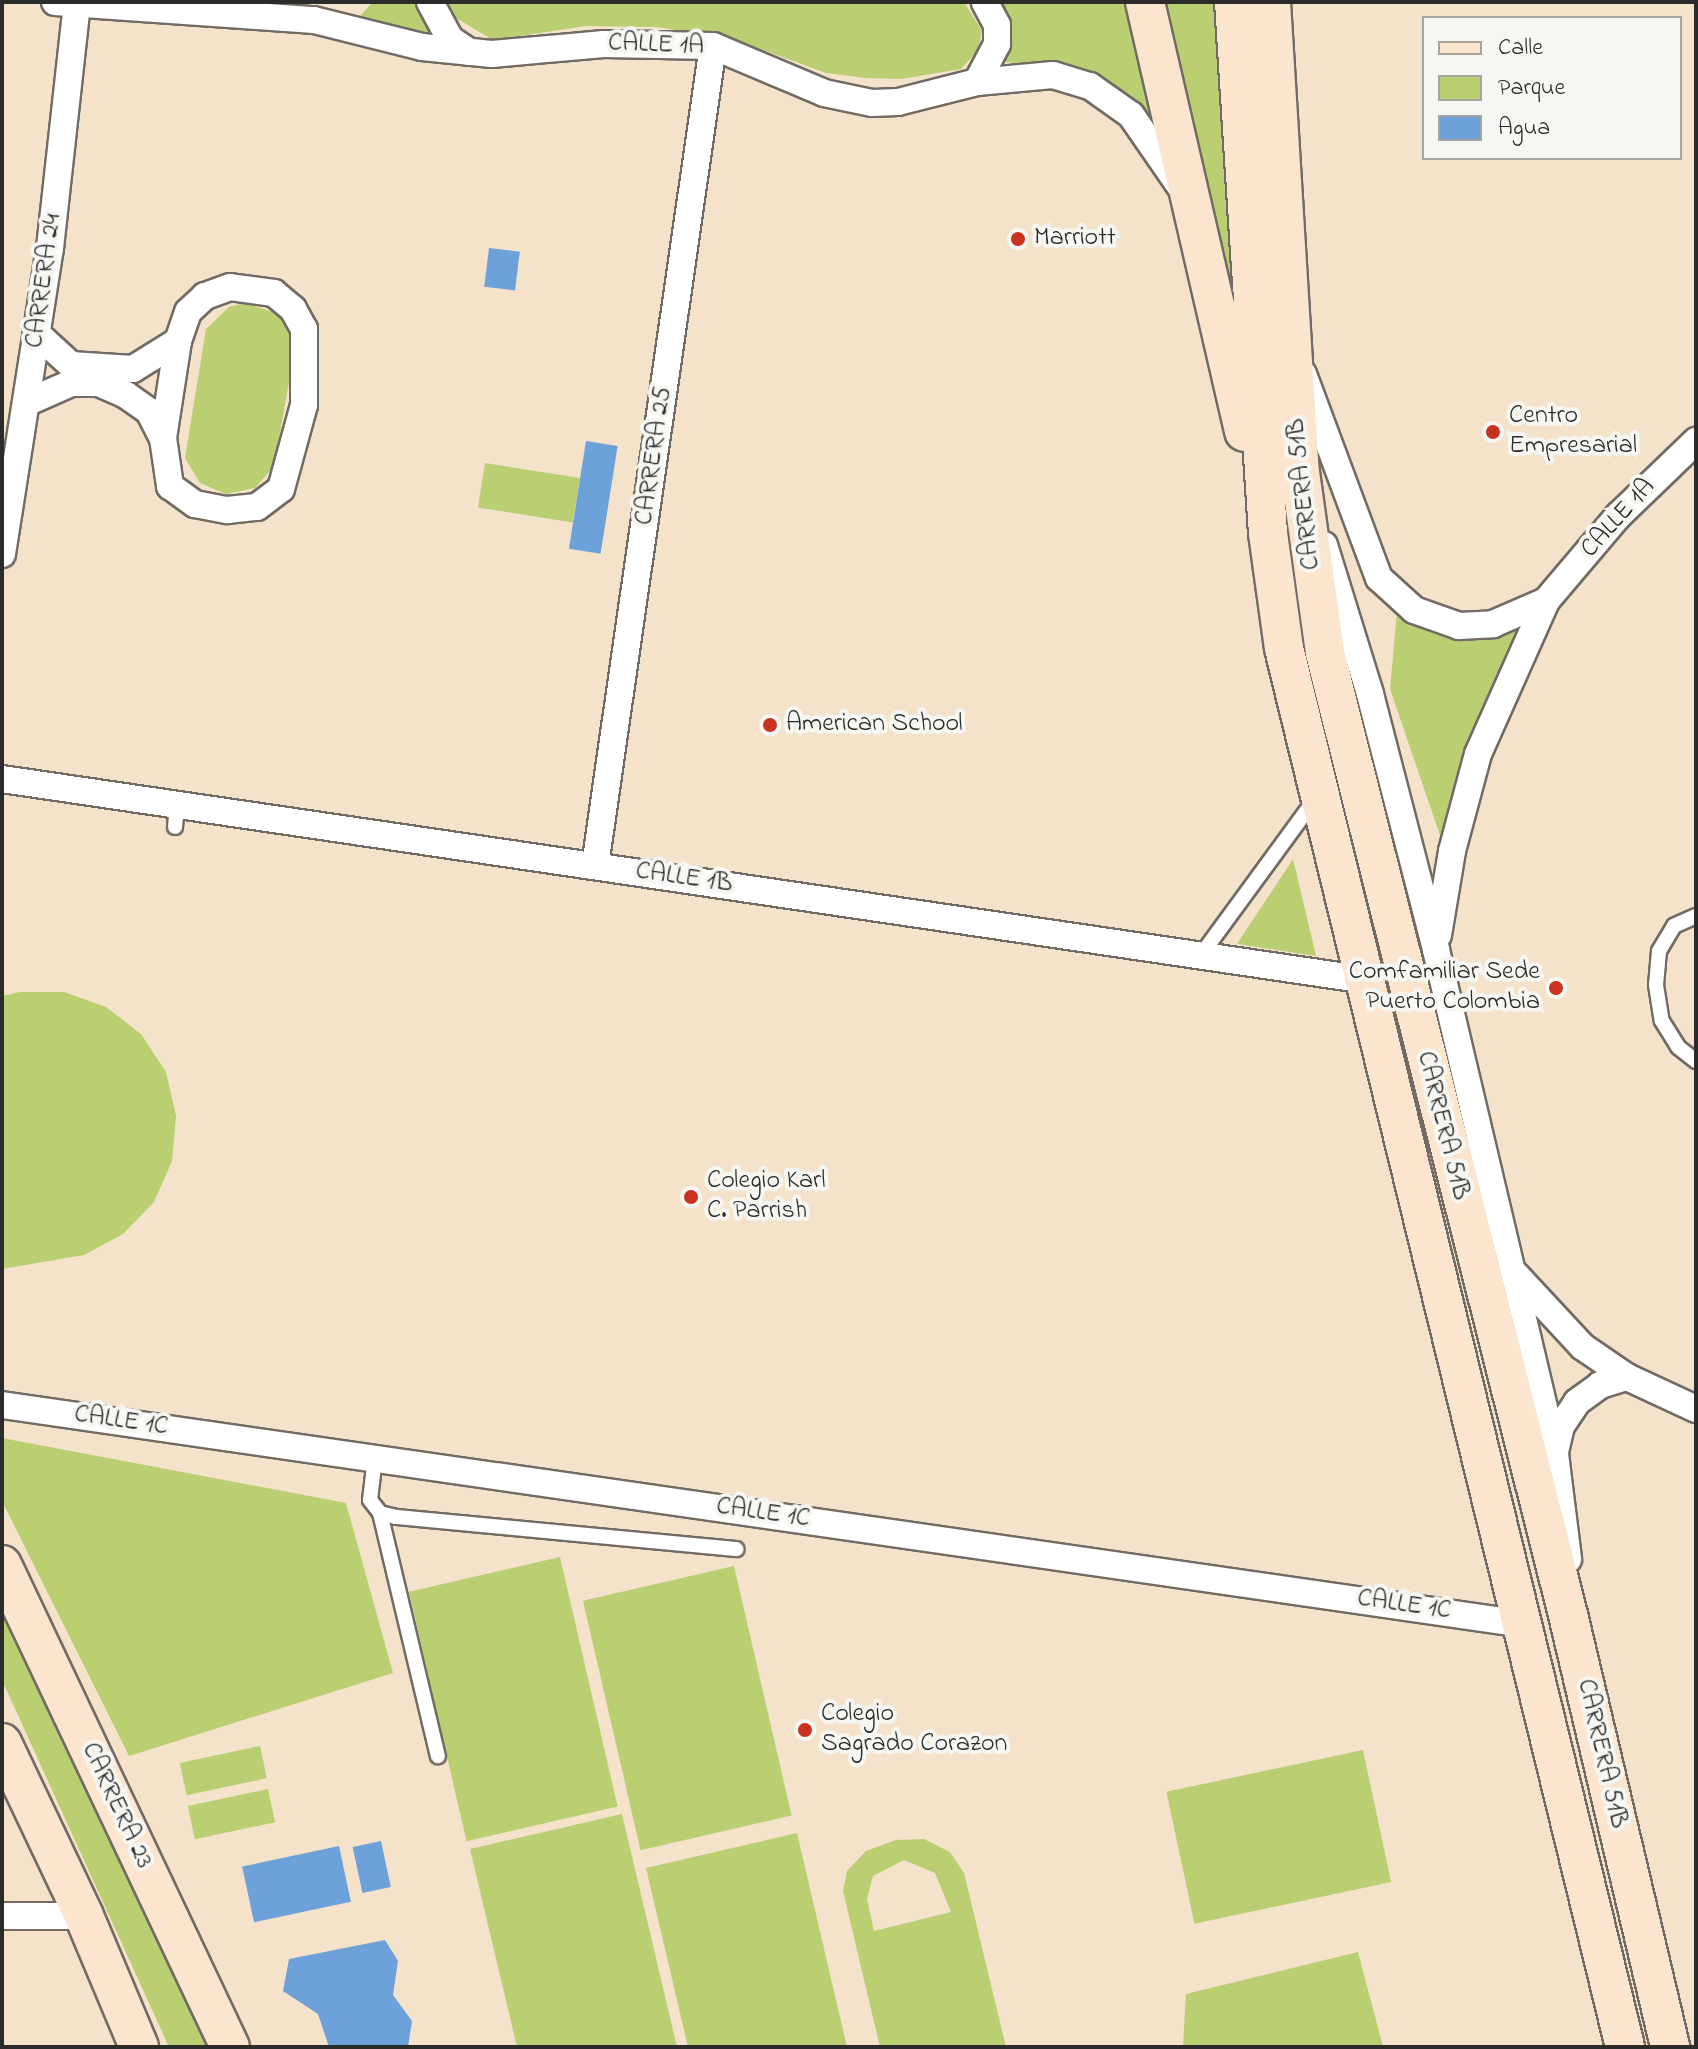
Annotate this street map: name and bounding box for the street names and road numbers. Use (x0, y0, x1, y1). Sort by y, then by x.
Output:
street label: CALLE 1A (607, 29, 705, 63)
street label: CARRERA 24 (20, 212, 70, 350)
street label: CARRERA 25 (630, 385, 680, 527)
street label: CARRERA 51B (1282, 417, 1328, 571)
street label: CALLE 1A (1575, 473, 1663, 565)
street label: CALLE 1B (634, 857, 734, 901)
street label: CARRERA 51B (1408, 1048, 1476, 1204)
street label: CALLE 1C (72, 1400, 170, 1444)
street label: CALLE 1C (714, 1492, 812, 1536)
street label: CALLE 1C (1355, 1584, 1453, 1628)
street label: CARRERA 51B (1569, 1676, 1633, 1832)
street label: CARRERA 23 (73, 1738, 159, 1874)

